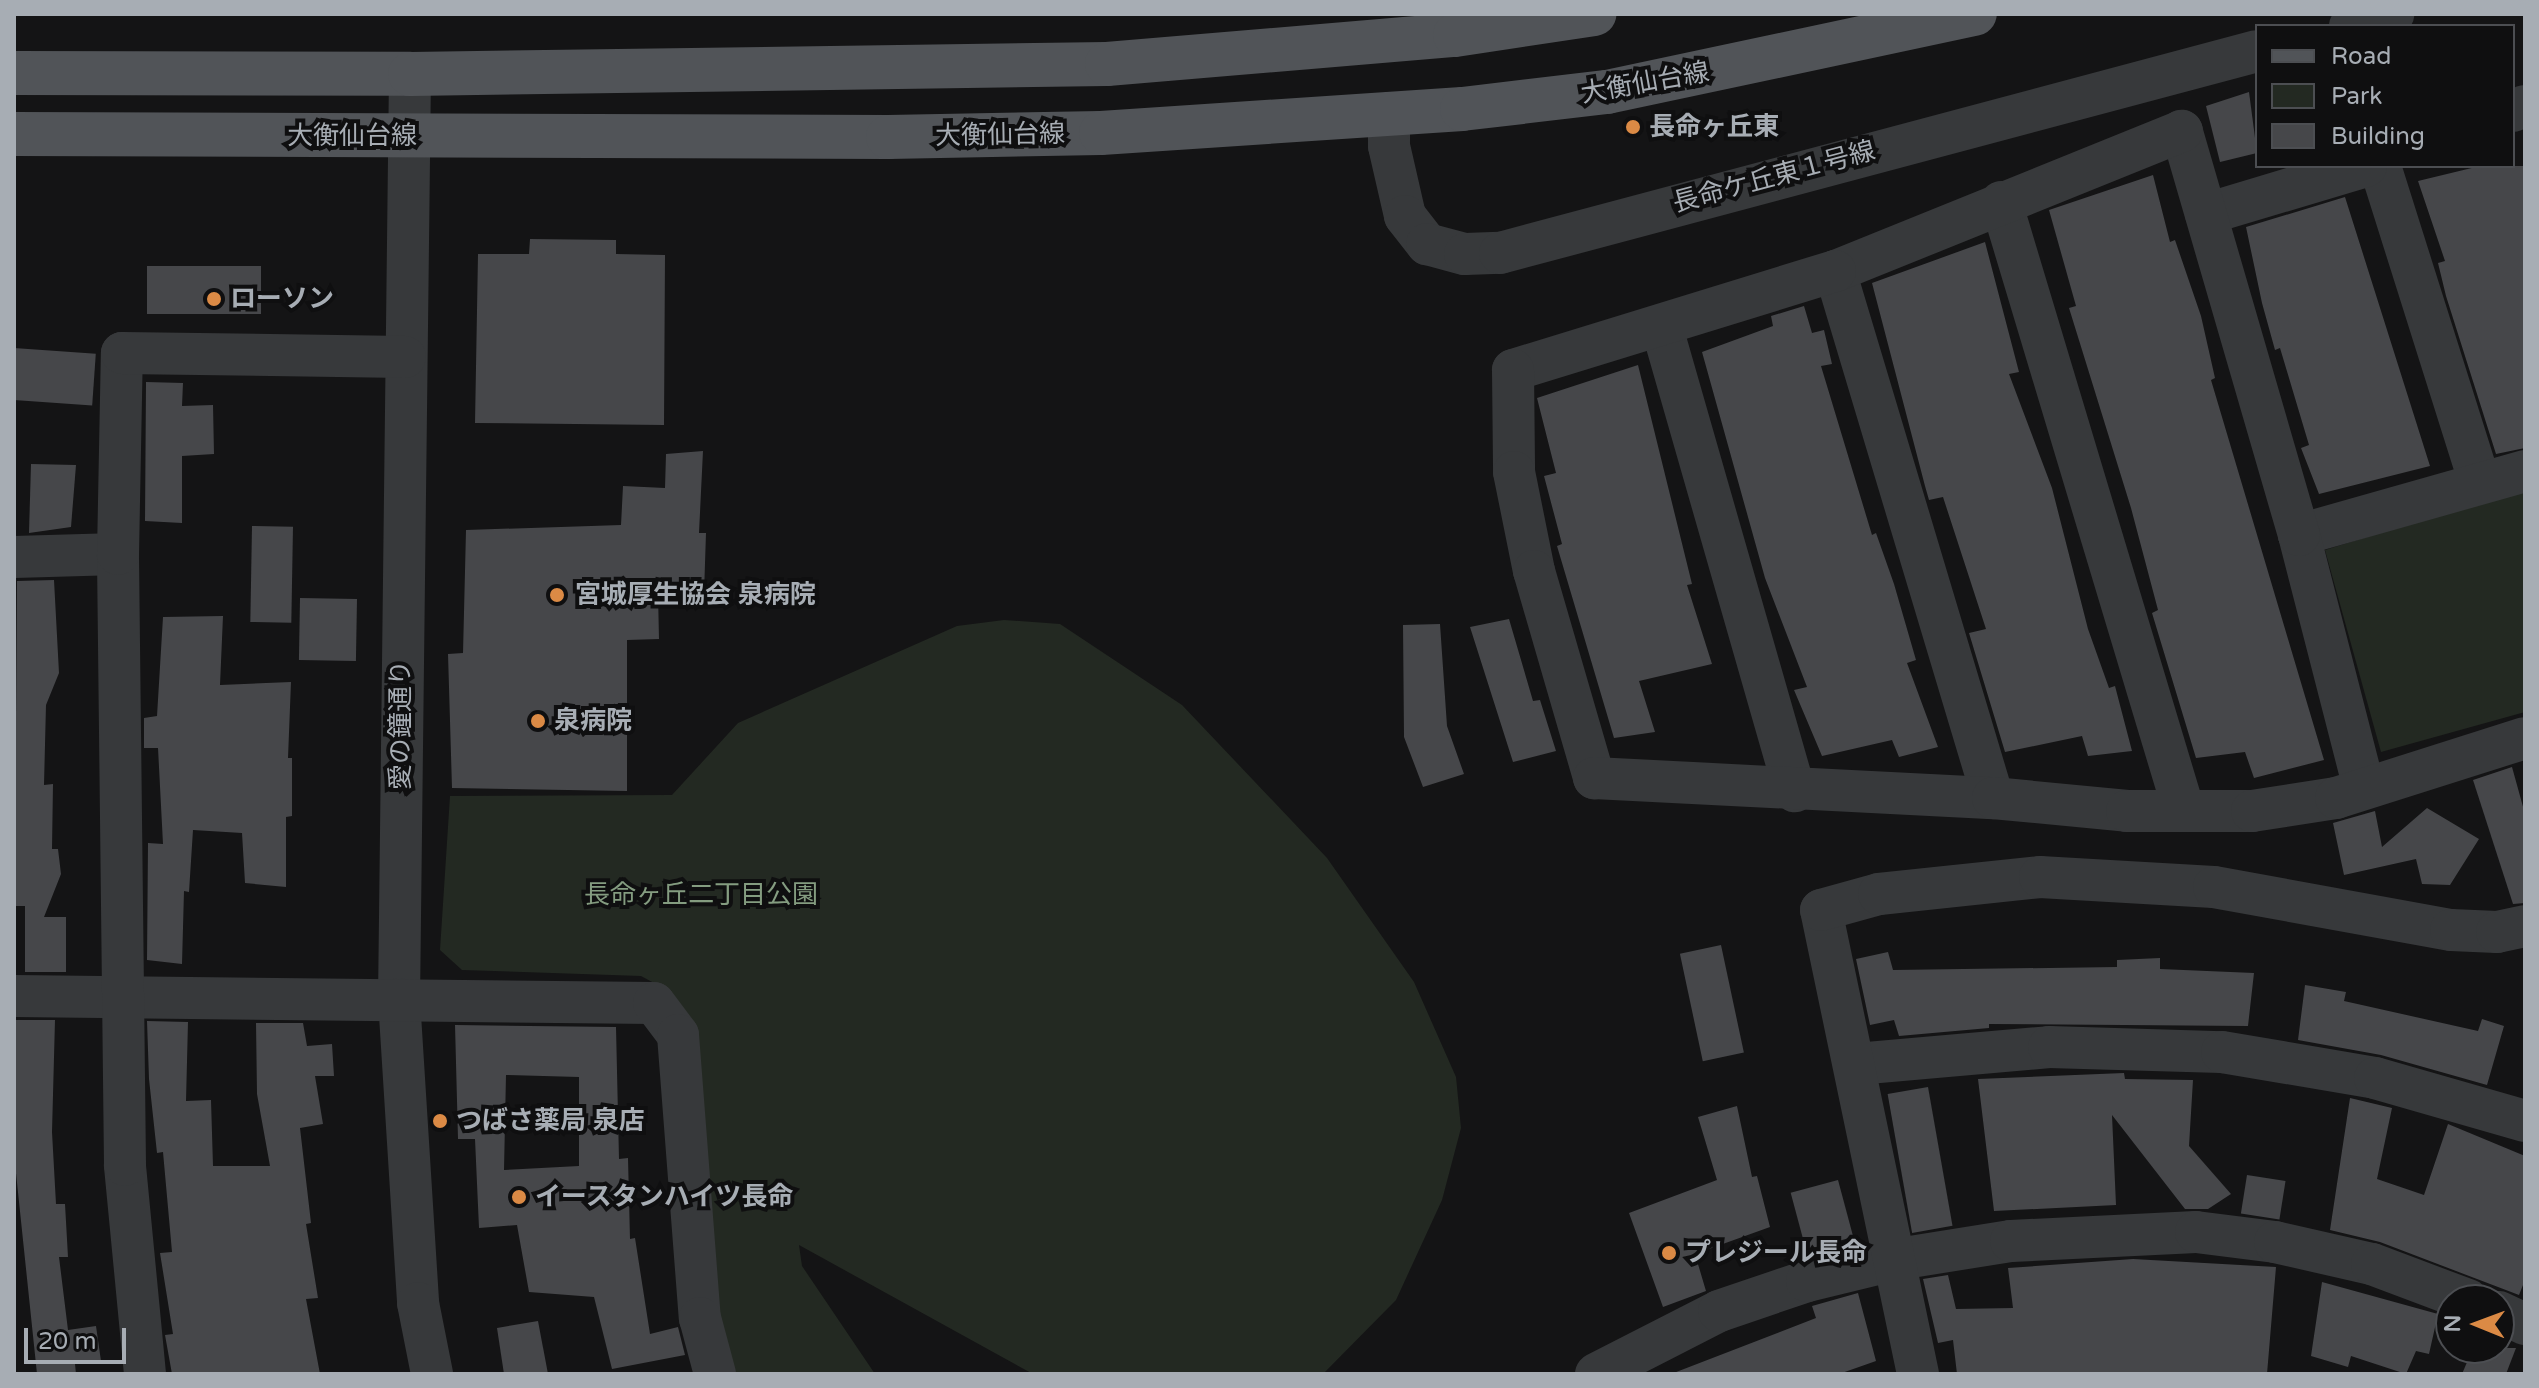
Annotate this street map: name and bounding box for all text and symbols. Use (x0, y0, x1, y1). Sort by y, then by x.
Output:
legend (2255, 24, 2515, 168)
text: Road (2331, 42, 2391, 71)
street label: 大衡仙台線 (1578, 56, 1712, 110)
text: Park (2331, 82, 2382, 111)
place label: 長命ヶ丘東 (1649, 111, 1779, 143)
street label: 大衡仙台線 (935, 118, 1065, 152)
marker: 長命ヶ丘東 (1624, 118, 1642, 136)
street label: 大衡仙台線 (287, 120, 417, 152)
text: Building (2331, 122, 2425, 151)
street label: 長命ケ丘東１号線 (1670, 135, 1878, 219)
place label: ローソン (230, 283, 334, 315)
marker: ローソン (205, 290, 223, 308)
place label: 宮城厚生協会 泉病院 (575, 579, 816, 611)
marker: 宮城厚生協会 泉病院 (546, 584, 568, 606)
street label: 愛の鐘通り (385, 660, 417, 790)
place label: 泉病院 (554, 705, 632, 737)
marker: 泉病院 (529, 712, 547, 730)
park label: 長命ヶ丘二丁目公園 (584, 879, 818, 911)
place label: つばさ薬局 泉店 (456, 1105, 645, 1137)
marker: つばさ薬局 泉店 (431, 1112, 449, 1130)
place label: イースタンハイツ長命 (535, 1181, 795, 1213)
marker: イースタンハイツ長命 (510, 1188, 528, 1206)
place label: プレジール長命 (1685, 1237, 1867, 1269)
marker: プレジール長命 (1660, 1244, 1678, 1262)
north arrow (2435, 1284, 2515, 1364)
scale bar (28, 1312, 130, 1362)
text: N (2440, 1315, 2466, 1333)
text: 20 m (38, 1327, 96, 1356)

